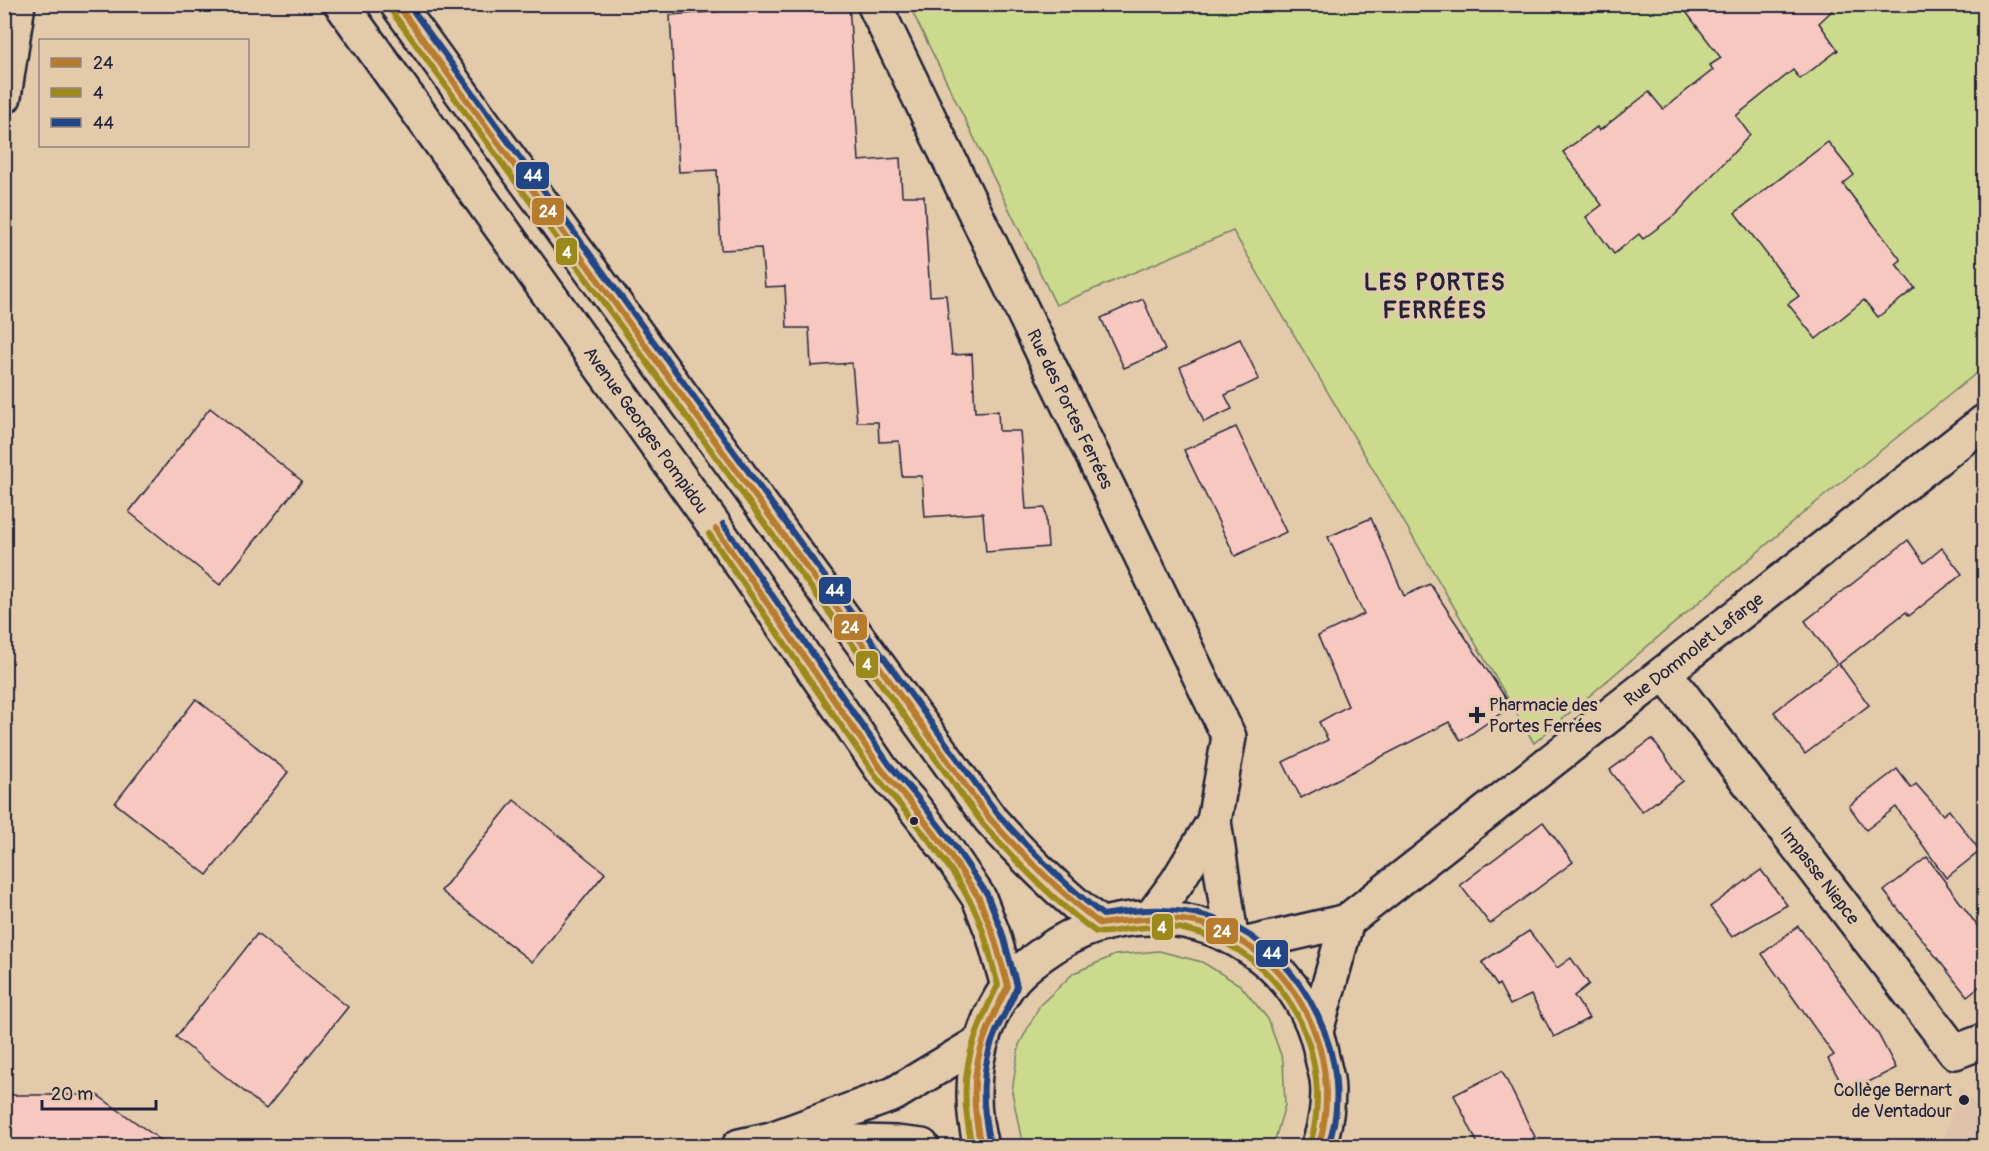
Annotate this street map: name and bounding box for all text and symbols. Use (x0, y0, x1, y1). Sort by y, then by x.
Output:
legend (39, 39, 249, 147)
text: 24 (93, 52, 114, 75)
text: 4 (93, 82, 104, 105)
text: 44 (93, 112, 114, 135)
line badge: 44 (515, 161, 550, 190)
text: 44 (524, 166, 543, 186)
line badge: 24 (531, 197, 565, 226)
text: 24 (539, 202, 558, 222)
line badge: 4 (555, 237, 578, 266)
text: 4 (562, 243, 572, 263)
district label: LES PORTES FERRÉES (1364, 268, 1506, 325)
street label: Rue des Portes Ferrées (1022, 325, 1119, 493)
street label: Avenue Georges Pompidou (578, 342, 714, 518)
line badge: 44 (818, 576, 852, 605)
text: 44 (826, 581, 845, 601)
street label: Rue Domnolet Lafarge (1619, 588, 1768, 711)
line badge: 24 (833, 613, 868, 641)
text: 24 (841, 618, 860, 638)
line badge: 4 (855, 650, 879, 679)
text: 4 (862, 655, 872, 675)
place label: Pharmacie des Portes Ferrées (1489, 694, 1602, 738)
marker: Pharmacie des Portes Ferrées (1470, 708, 1484, 722)
unlabelled marker (908, 815, 920, 827)
street label: Impasse Niepce (1775, 822, 1865, 929)
line badge: 4 (1151, 913, 1174, 941)
line badge: 24 (1205, 917, 1239, 945)
text: 4 (1157, 918, 1167, 938)
text: 24 (1213, 922, 1232, 942)
line badge: 44 (1255, 939, 1289, 968)
text: 44 (1263, 944, 1282, 964)
scale bar (42, 1073, 156, 1111)
place label: Collège Bernart de Ventadour (1834, 1079, 1953, 1123)
text: 20 m (51, 1083, 93, 1106)
marker: Collège Bernart de Ventadour (1957, 1093, 1971, 1107)

